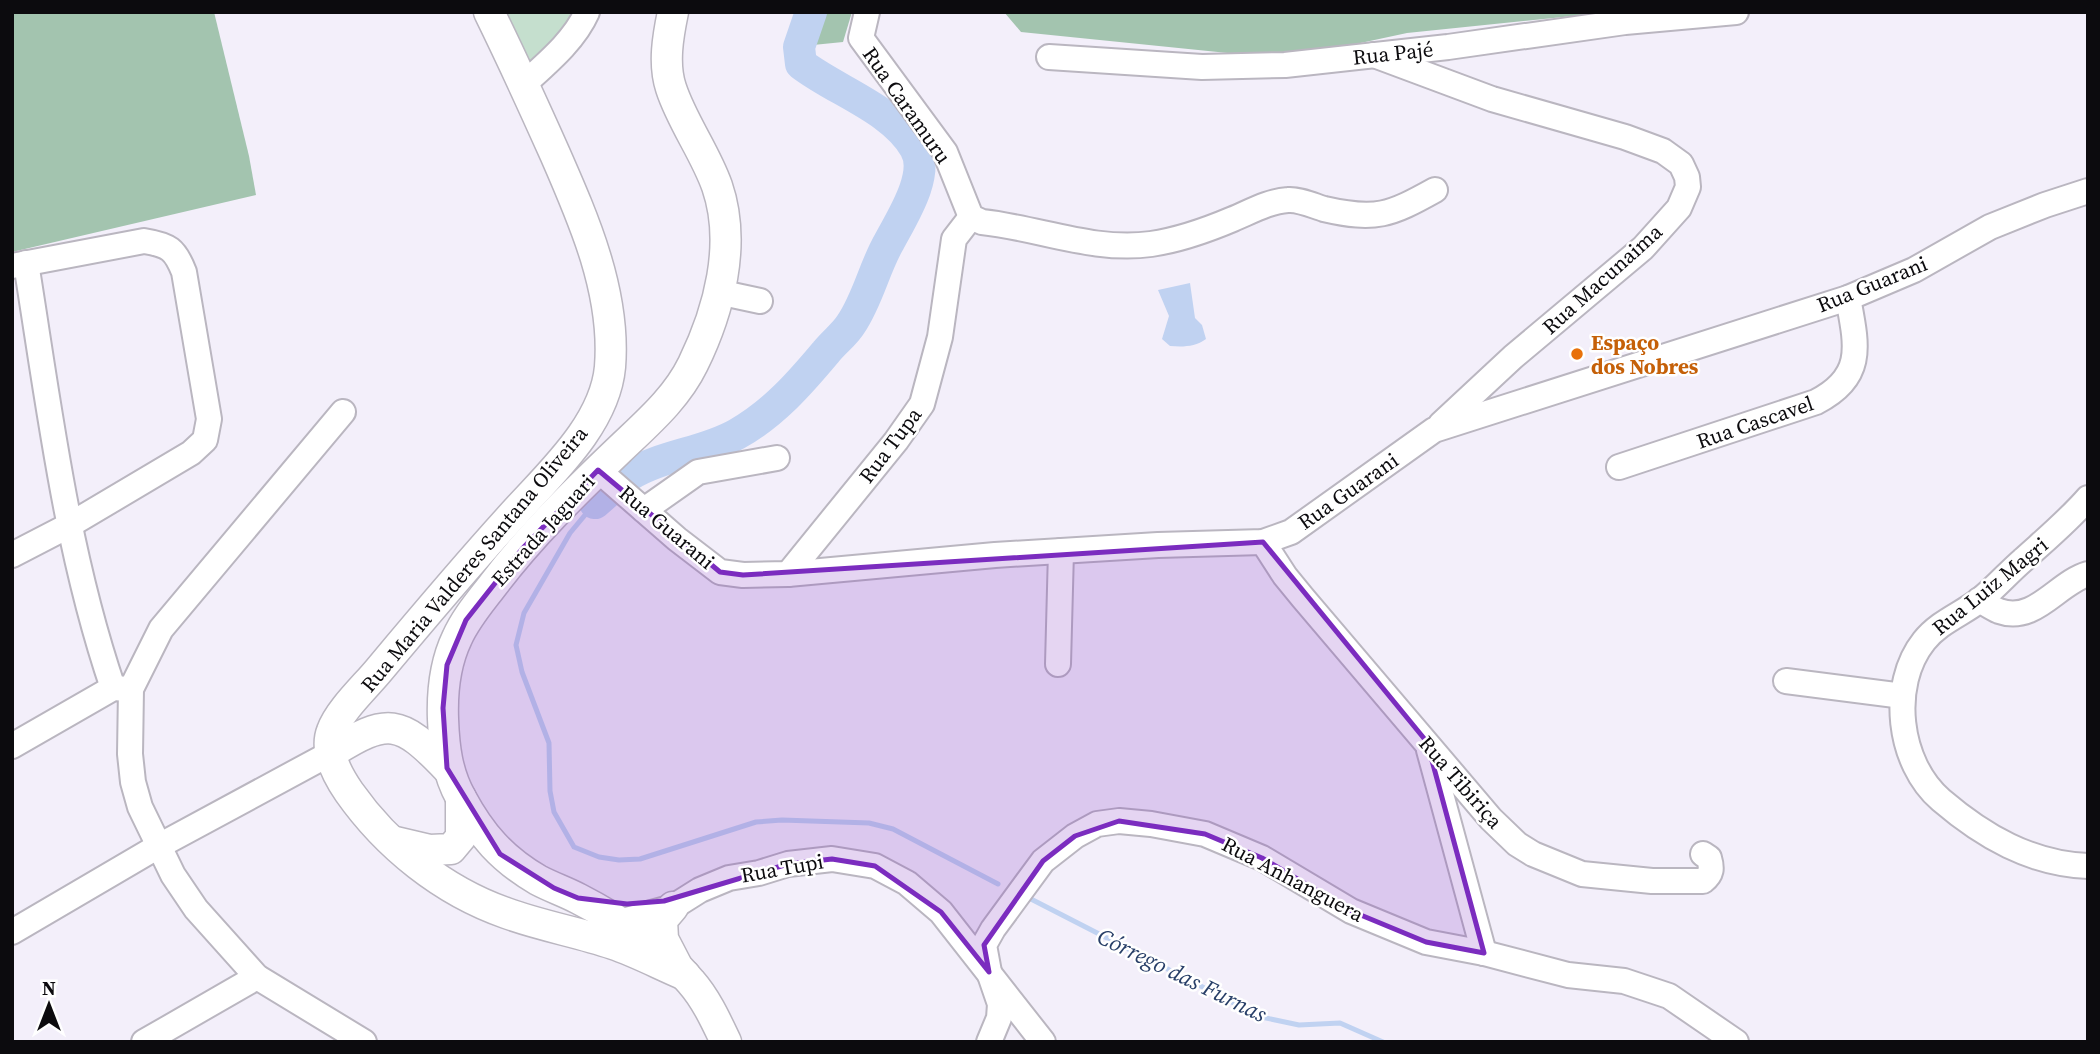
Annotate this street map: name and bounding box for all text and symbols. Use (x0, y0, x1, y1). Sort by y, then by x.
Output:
street label: Rua Pajé (1351, 34, 1435, 72)
street label: Rua Caramuru (856, 41, 958, 169)
street label: Rua Macunaima (1536, 217, 1669, 341)
street label: Rua Guarani (1812, 249, 1932, 319)
place label: Espaço dos Nobres (1591, 328, 1699, 381)
marker: Espaço dos Nobres (1569, 346, 1585, 362)
street label: Rua Cascavel (1693, 388, 1817, 456)
street label: Rua Tupa (852, 401, 928, 489)
street label: Rua Maria Valderes Santana Oliveira (354, 420, 594, 698)
street label: Rua Guarani (1292, 446, 1404, 536)
street label: Estrada Jaguari (485, 468, 601, 592)
street label: Rua Guarani (613, 478, 721, 576)
street label: Rua Luiz Magri (1926, 530, 2054, 642)
street label: Rua Tibiriça (1413, 729, 1510, 835)
street label: Rua Anhanguera (1217, 829, 1369, 929)
street label: Rua Tupi (738, 846, 826, 890)
water label: Córrego das Furnas (1092, 920, 1273, 1030)
north arrow (14, 970, 84, 1040)
text: N (42, 975, 56, 1001)

